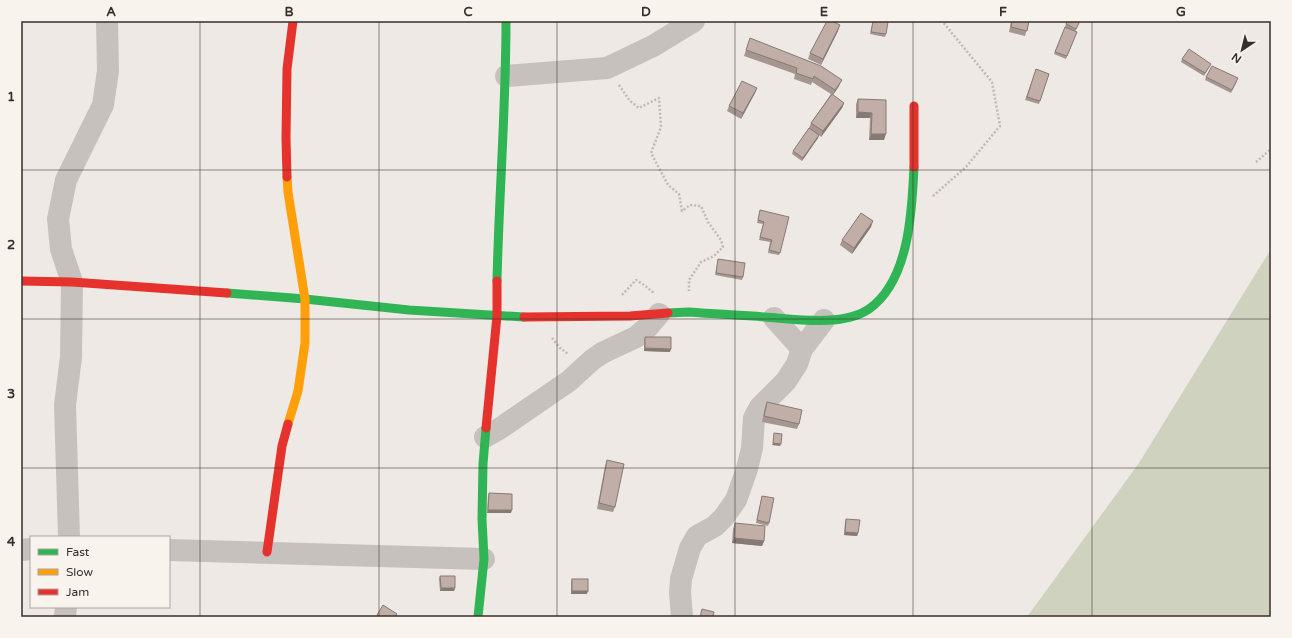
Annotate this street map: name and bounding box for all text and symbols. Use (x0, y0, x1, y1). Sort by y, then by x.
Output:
text: A (106, 4, 116, 20)
text: B (284, 4, 294, 20)
text: C (463, 4, 473, 20)
text: D (641, 4, 651, 20)
text: E (820, 4, 828, 20)
text: F (999, 4, 1007, 20)
text: G (1176, 4, 1186, 20)
north arrow (1222, 30, 1262, 70)
text: N (1229, 50, 1244, 66)
text: 1 (7, 89, 15, 105)
text: 2 (7, 237, 15, 253)
text: 3 (7, 386, 15, 402)
text: 4 (7, 534, 16, 550)
legend (30, 536, 170, 608)
text: Fast (66, 545, 90, 559)
text: Slow (66, 565, 93, 579)
text: Jam (66, 585, 89, 599)

